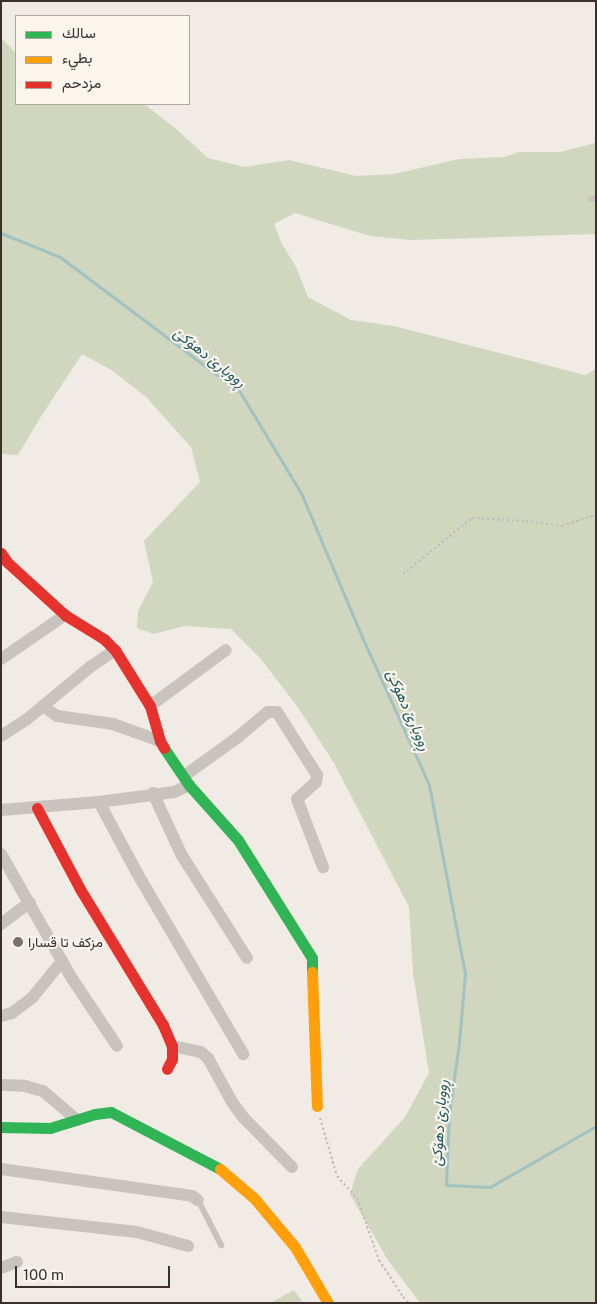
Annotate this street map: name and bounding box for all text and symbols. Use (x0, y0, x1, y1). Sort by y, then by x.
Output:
legend (15, 15, 190, 105)
text: سالك (62, 24, 96, 41)
text: بطيء (62, 49, 92, 66)
text: مزدحم (62, 74, 101, 91)
water label: ڕووبارێ دهۆكێ (170, 323, 250, 391)
water label: ڕووبارێ دهۆكێ (383, 667, 435, 753)
place label: مزكف تا قسارا (28, 934, 103, 950)
marker: مزكف تا قسارا (12, 936, 24, 948)
water label: ڕووبارێ دهۆكێ (427, 1079, 451, 1167)
scale bar (18, 1256, 172, 1288)
text: 100 m (23, 1266, 64, 1283)

